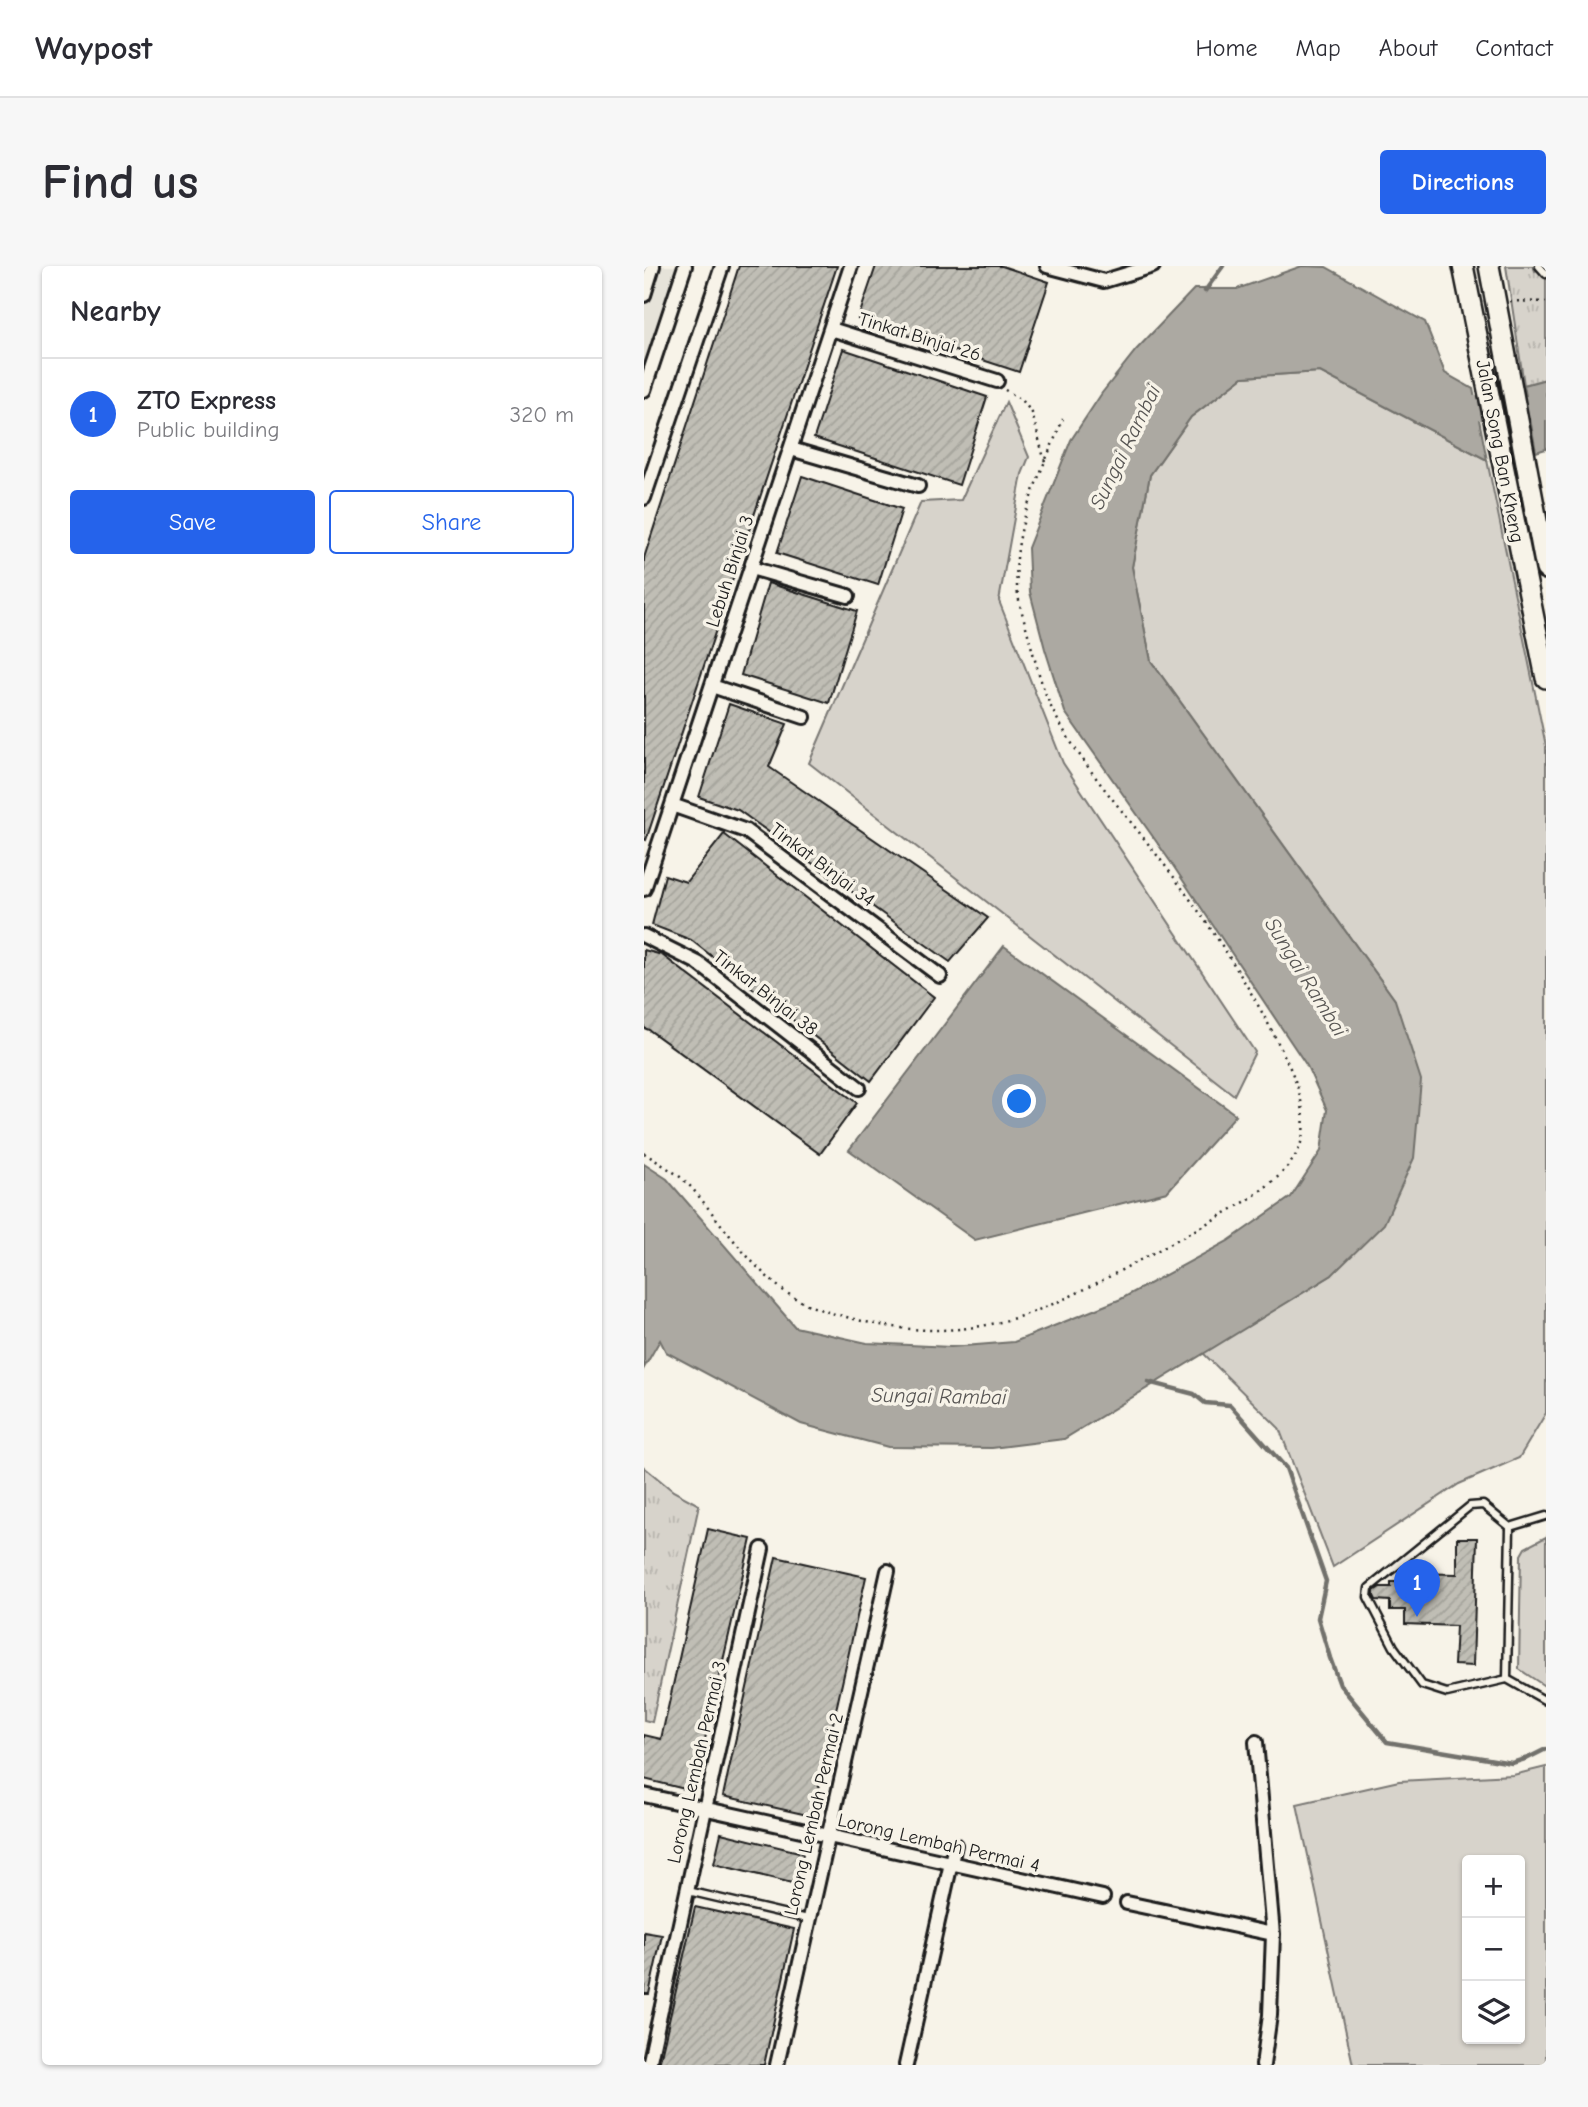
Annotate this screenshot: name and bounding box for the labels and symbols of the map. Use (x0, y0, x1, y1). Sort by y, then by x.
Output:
street label: Tinkat Binjai 26 (856, 308, 984, 366)
street label: Jalan Song Ban Kheng (1471, 358, 1529, 545)
water label: Sungai Rambai (1085, 381, 1166, 513)
street label: Lebuh Binjai 3 (702, 513, 758, 630)
street label: Tinkat Binjai 34 (766, 818, 879, 911)
water label: Sungai Rambai (1260, 913, 1352, 1041)
street label: Tinkat Binjai 38 (709, 945, 822, 1040)
your location (1002, 1084, 1036, 1118)
water label: Sungai Rambai (871, 1383, 1007, 1409)
pin: 1 (1394, 1559, 1440, 1617)
street label: Lorong Lembah Permai 3 (663, 1659, 731, 1866)
street label: Lorong Lembah Permai 2 (780, 1711, 848, 1918)
street label: Lorong Lembah Permai 4 (836, 1809, 1042, 1877)

